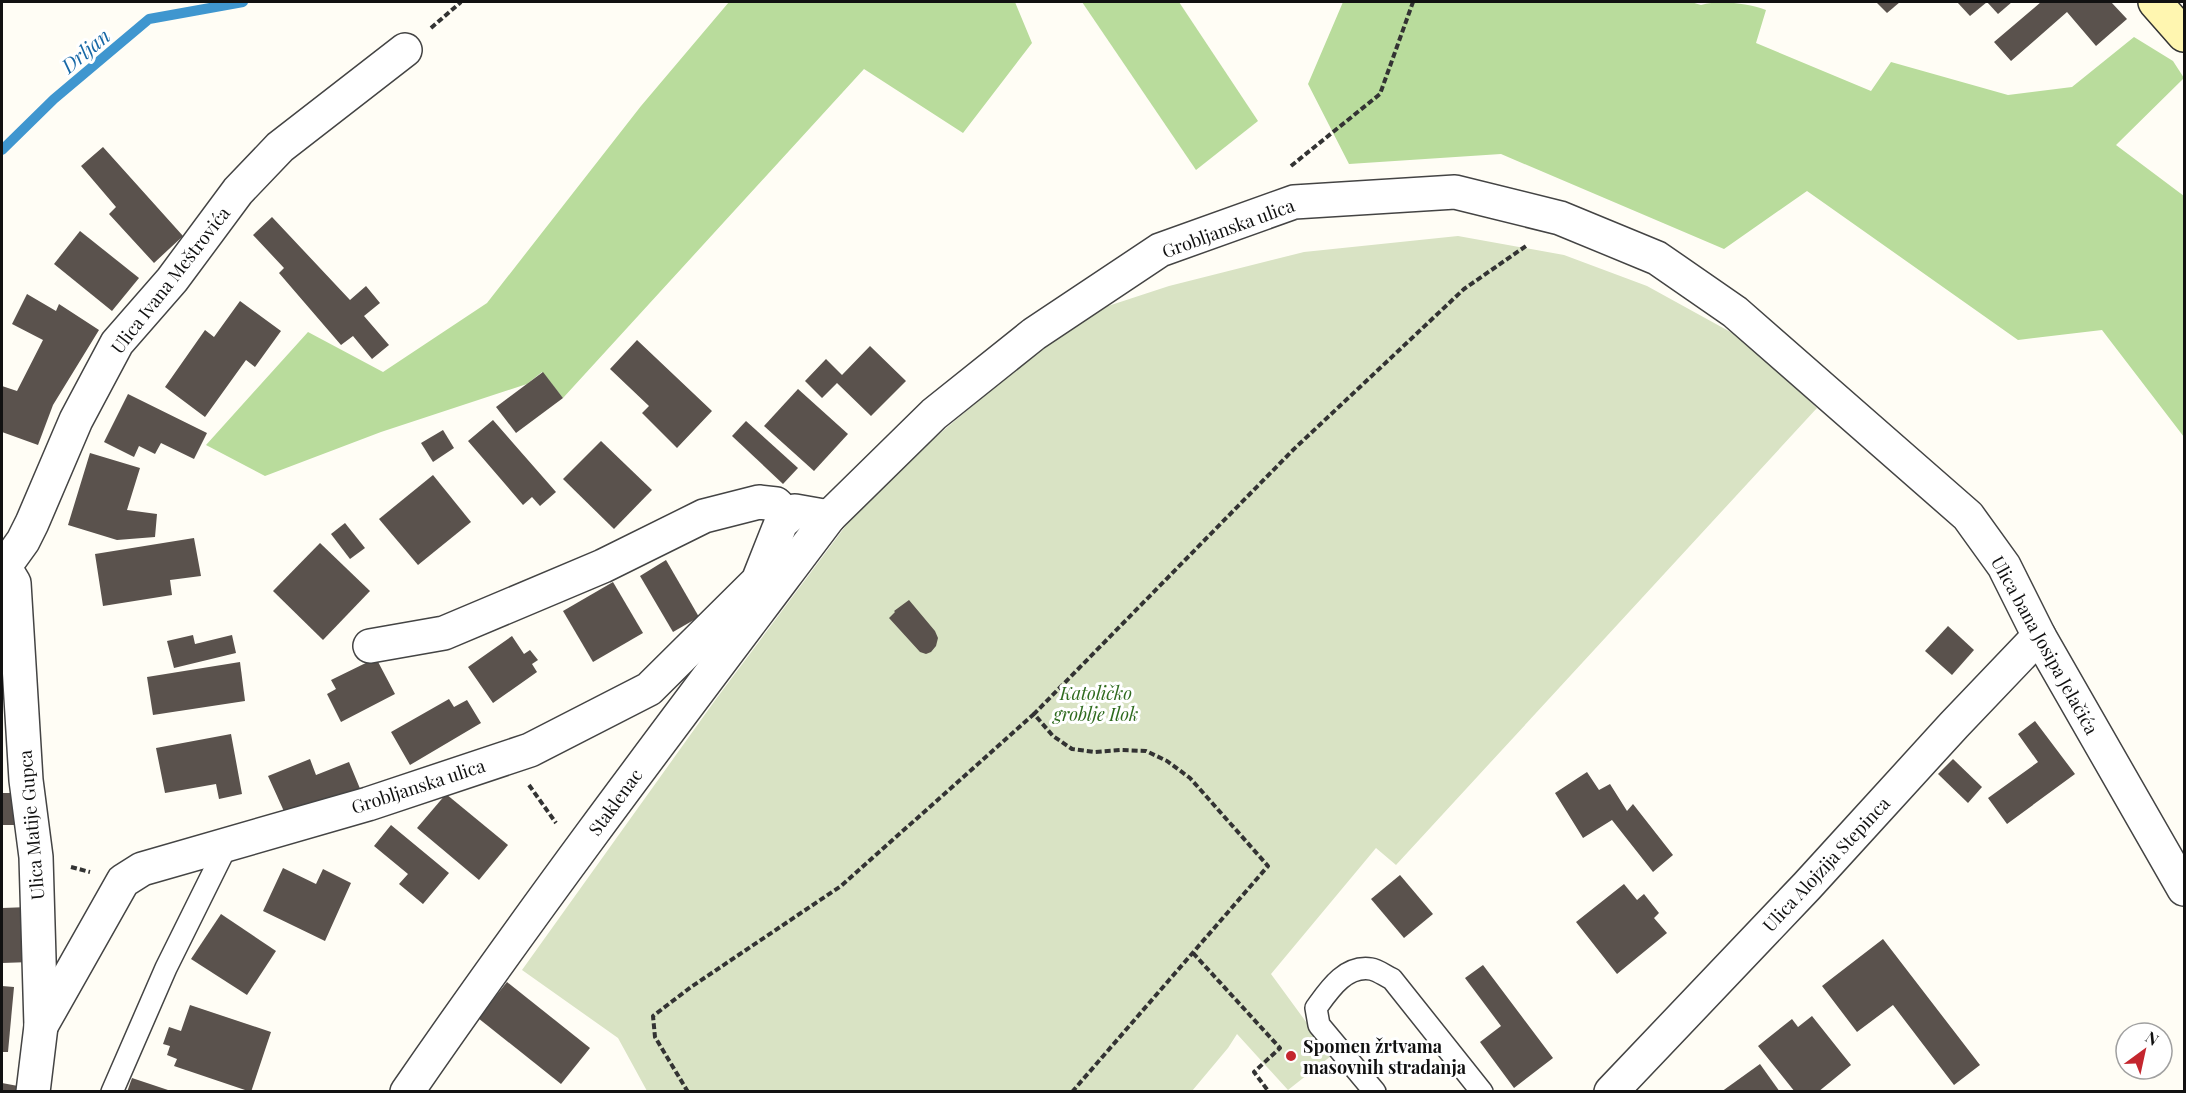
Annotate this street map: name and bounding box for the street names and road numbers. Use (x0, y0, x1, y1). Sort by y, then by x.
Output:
street label: Grobljanska ulica (1158, 193, 1298, 263)
street label: Ulica Ivana Meštrovića (105, 202, 235, 358)
street label: Ulica bana Josipa Jelačića (1986, 552, 2104, 738)
street label: Ulica Matije Gupca (12, 749, 50, 901)
street label: Grobljanska ulica (348, 753, 488, 819)
street label: Staklenac (583, 764, 647, 840)
street label: Ulica Alojzija Stepinca (1757, 791, 1895, 937)

